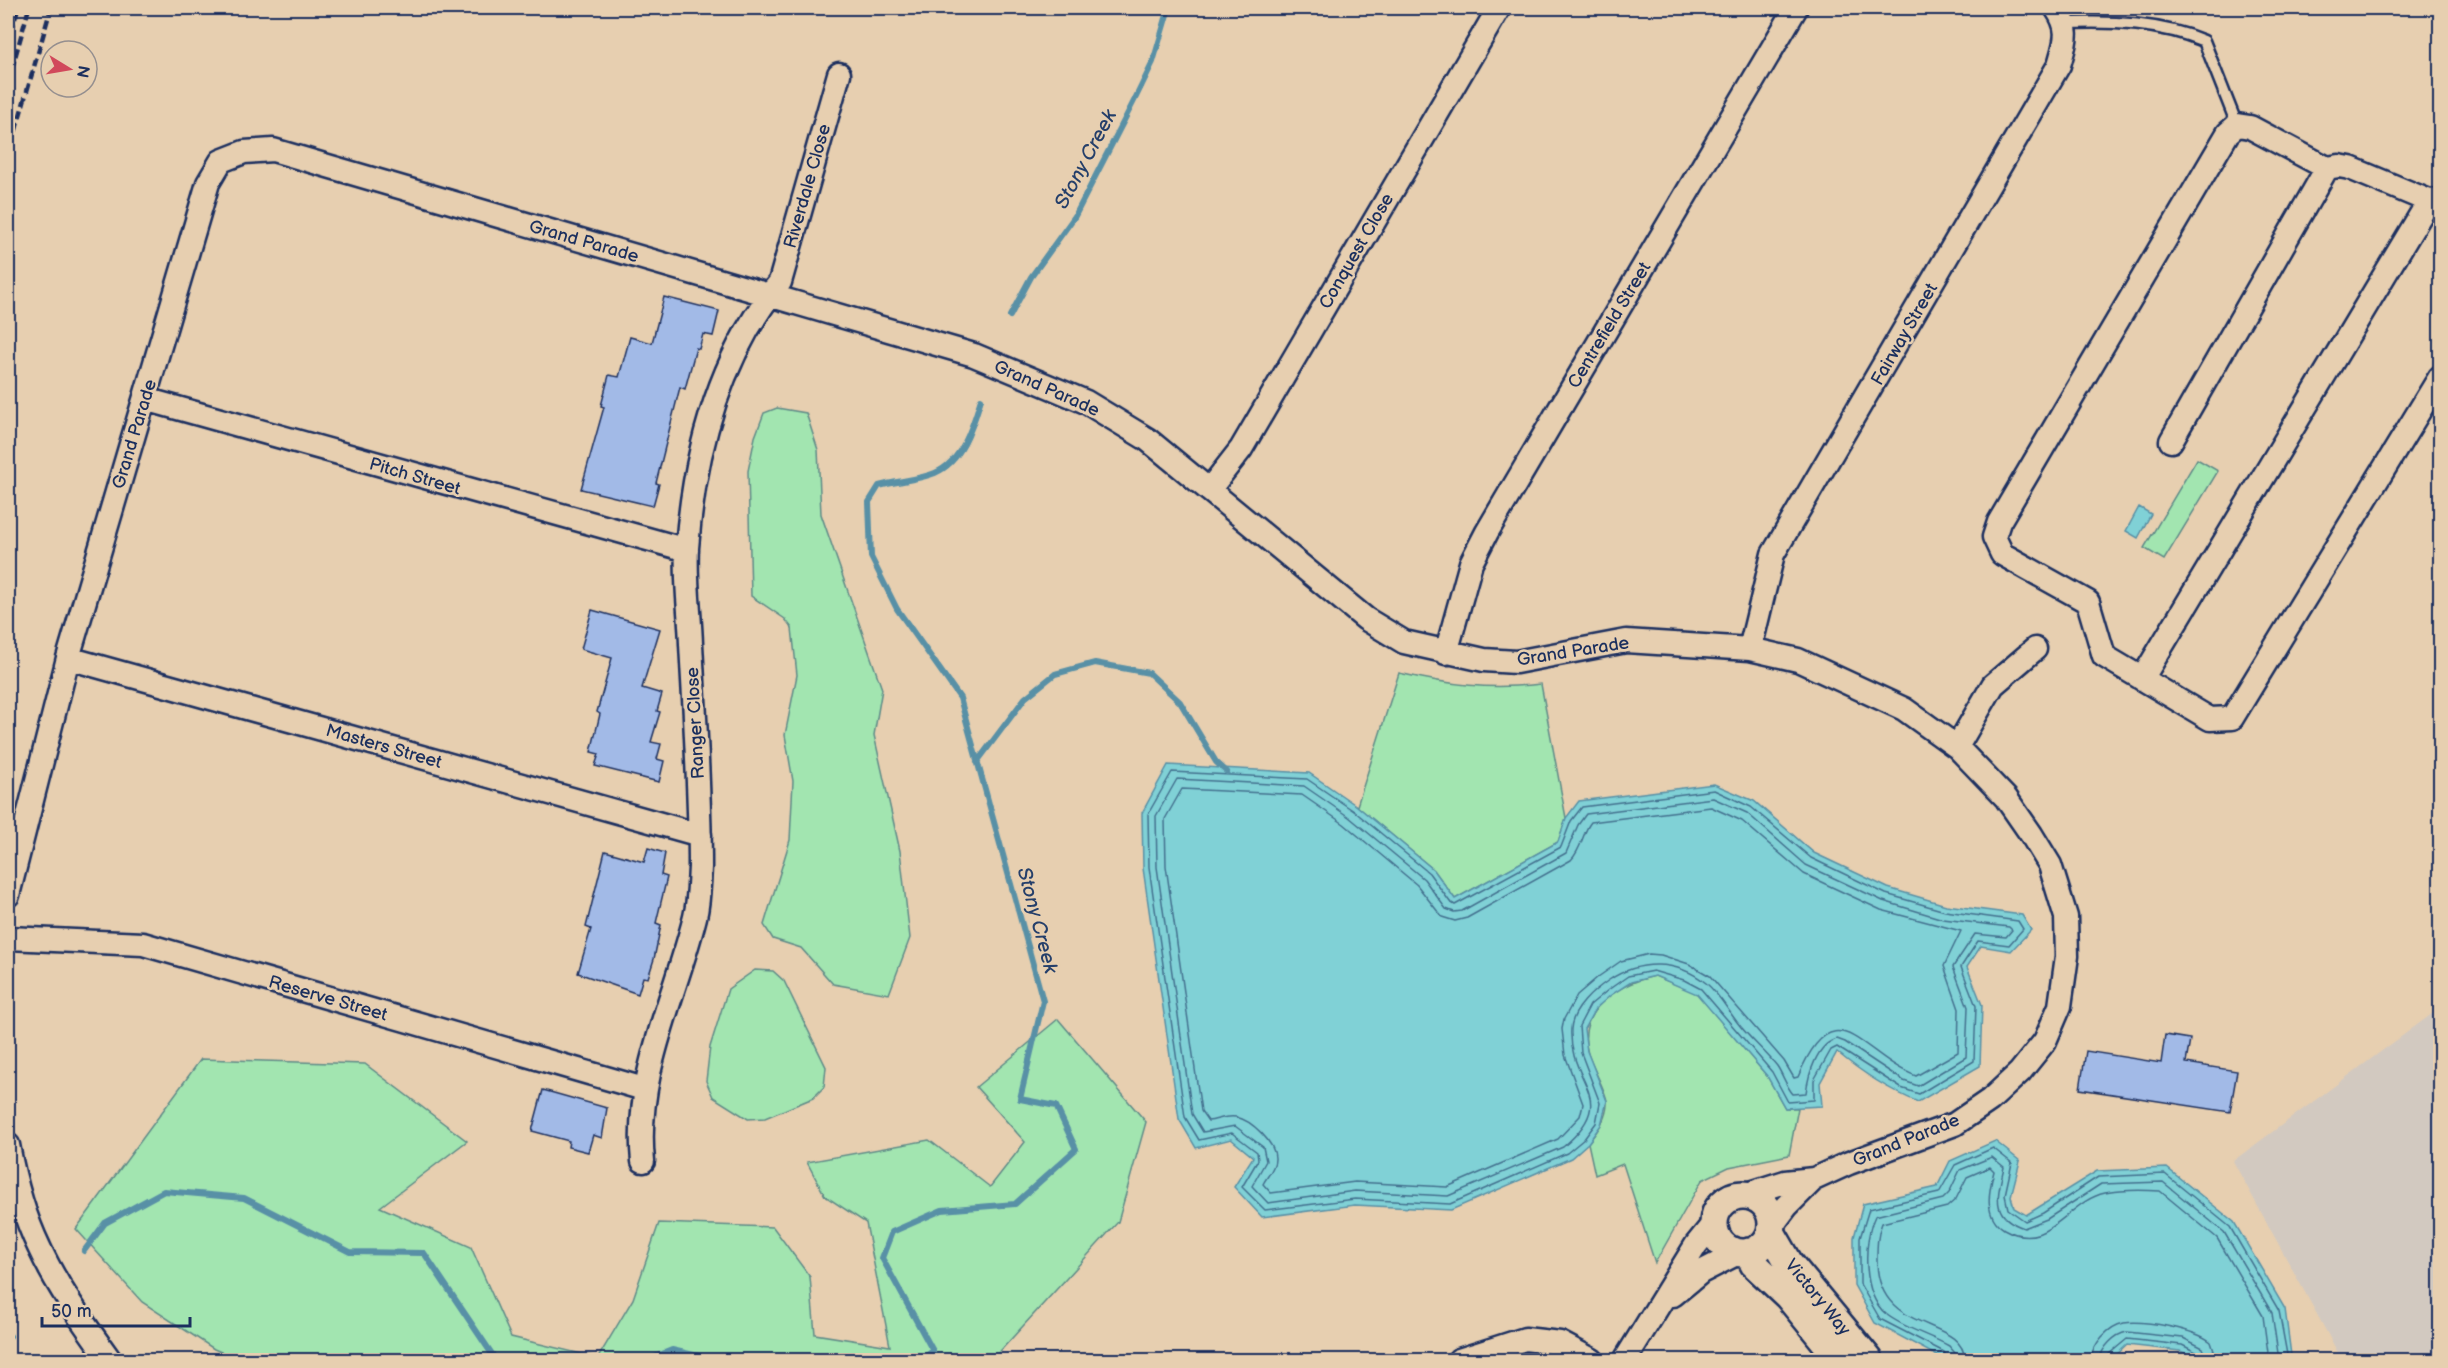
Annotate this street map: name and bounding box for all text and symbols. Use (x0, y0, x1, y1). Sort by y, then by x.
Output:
north arrow (39, 39, 99, 99)
text: N (72, 64, 93, 79)
water label: Stony Creek (1050, 105, 1123, 213)
street label: Riverdale Close (780, 121, 835, 251)
street label: Conquest Close (1315, 189, 1398, 313)
street label: Grand Parade (527, 216, 641, 267)
street label: Centrefield Street (1563, 258, 1656, 392)
street label: Fairway Street (1867, 279, 1942, 389)
street label: Grand Parade (991, 356, 1103, 421)
street label: Grand Parade (108, 377, 161, 491)
street label: Pitch Street (367, 453, 463, 500)
street label: Grand Parade (1516, 632, 1631, 671)
street label: Ranger Close (682, 666, 709, 779)
street label: Masters Street (323, 720, 445, 773)
water label: Stony Creek (1011, 865, 1063, 977)
street label: Reserve Street (266, 971, 390, 1026)
street label: Grand Parade (1850, 1109, 1963, 1171)
street label: Victory Way (1780, 1255, 1855, 1340)
scale bar (42, 1290, 190, 1328)
text: 50 m (51, 1301, 92, 1322)

